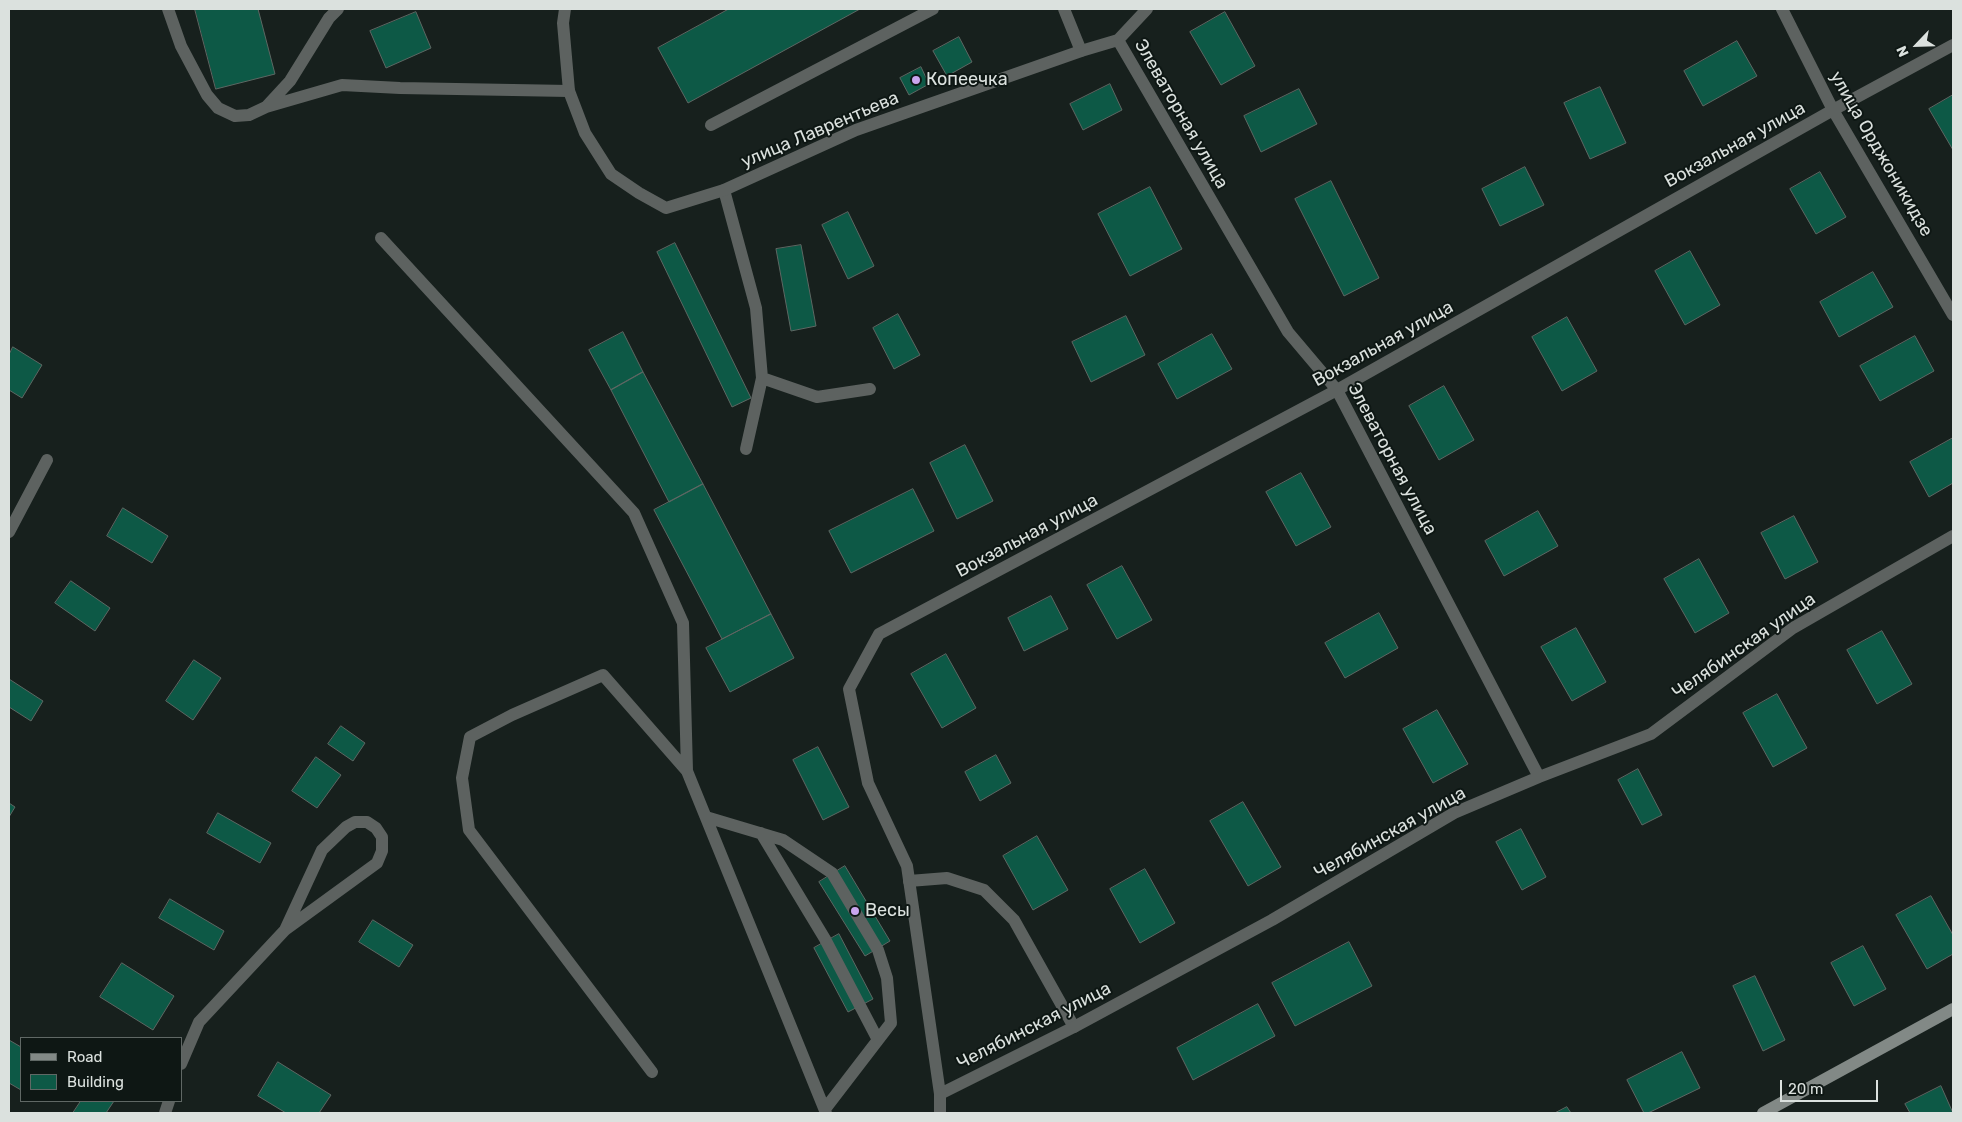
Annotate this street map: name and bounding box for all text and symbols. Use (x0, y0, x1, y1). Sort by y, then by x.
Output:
north arrow (1892, 20, 1942, 70)
street label: Элеваторная улица (1129, 35, 1233, 193)
text: N (1893, 43, 1913, 59)
street label: улица Орджоникидзе (1825, 68, 1937, 240)
place label: Копеечка (926, 69, 1008, 91)
marker: Копеечка (910, 74, 922, 86)
street label: улица Лаврентьева (738, 87, 902, 173)
street label: Вокзальная улица (1661, 97, 1809, 193)
street label: Вокзальная улица (1309, 296, 1457, 392)
street label: Элеваторная улица (1343, 379, 1441, 539)
street label: Вокзальная улица (952, 489, 1102, 583)
street label: Челябинская улица (1668, 588, 1820, 704)
street label: Челябинская улица (1310, 782, 1470, 884)
place label: Весы (865, 900, 910, 922)
marker: Весы (849, 905, 861, 917)
street label: Челябинская улица (953, 978, 1115, 1074)
legend (20, 1037, 182, 1102)
text: Road (67, 1048, 103, 1066)
scale bar (1782, 1070, 1880, 1102)
text: Building (67, 1073, 124, 1091)
text: 20 m (1788, 1080, 1823, 1098)

